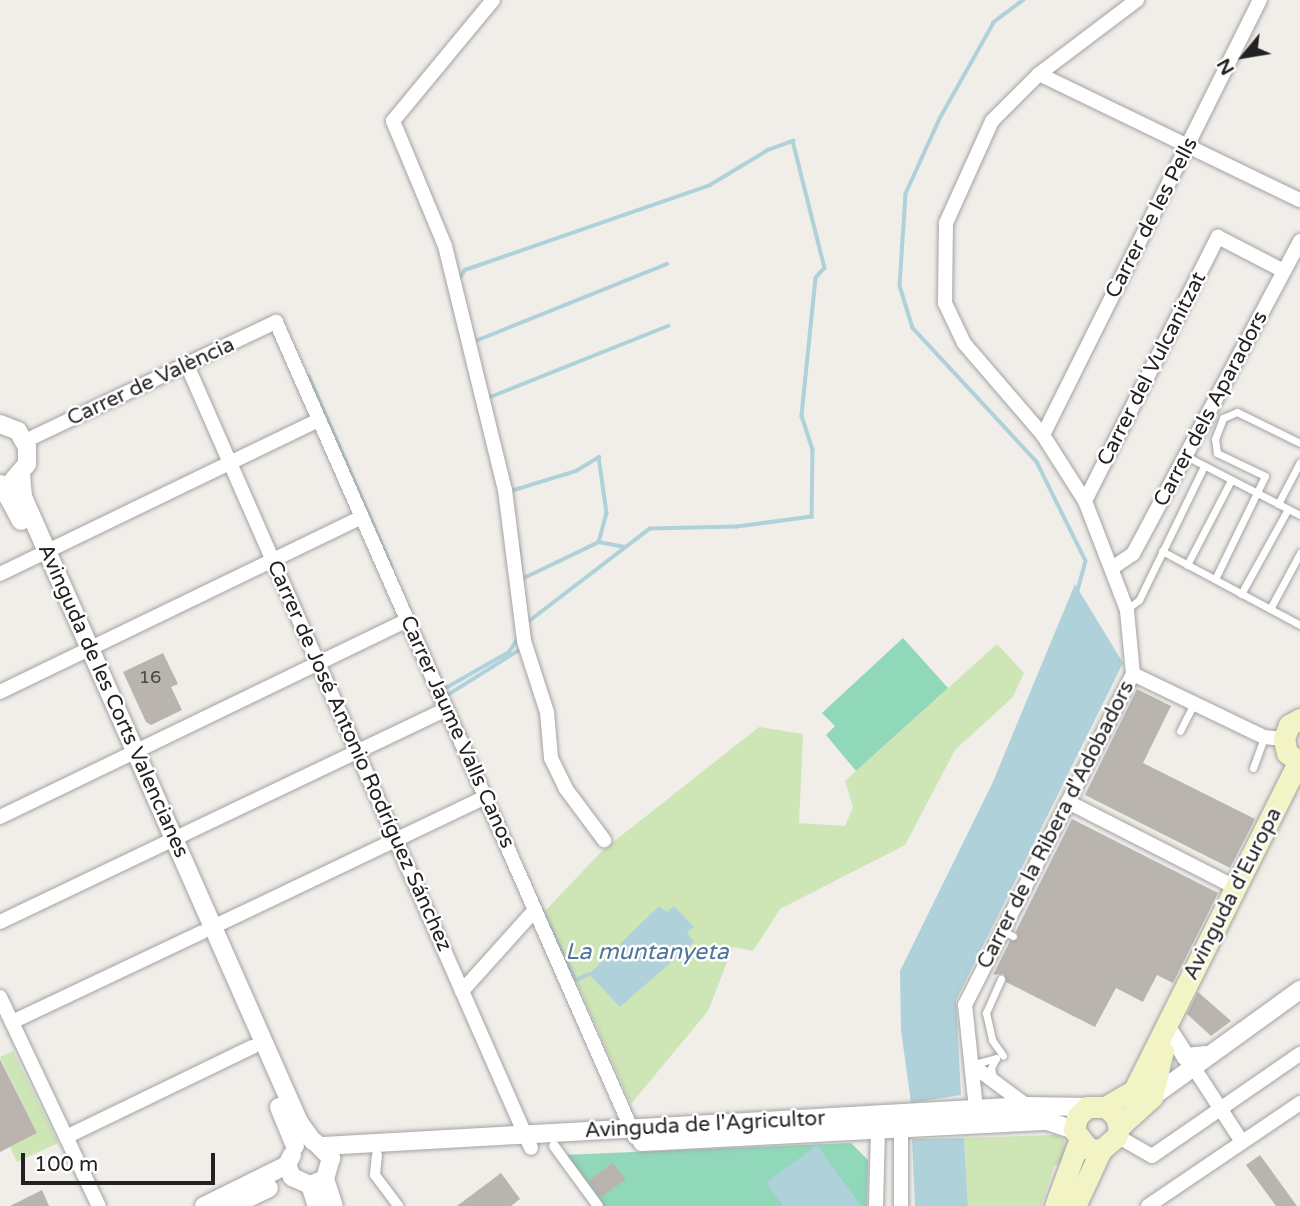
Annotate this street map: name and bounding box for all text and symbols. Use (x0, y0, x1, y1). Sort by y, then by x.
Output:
north arrow (1209, 21, 1279, 91)
text: N (1212, 54, 1239, 79)
street label: Carrer de les Pells (1101, 133, 1203, 303)
street label: Carrer del Vulcanitzat (1092, 268, 1212, 470)
street label: Carrer dels Aparadors (1149, 307, 1273, 511)
street label: Carrer de València (63, 332, 239, 432)
street label: Avinguda de les Corts Valencianes (32, 540, 194, 862)
street label: Carrer de José Antonio Rodríguez Sánchez (261, 557, 457, 955)
street label: Carrer Jaume Valls Canos (394, 612, 520, 852)
house number: 16 (139, 666, 161, 688)
street label: Carrer de la Ribera d'Adobadors (972, 677, 1140, 973)
street label: Avinguda d'Europa (1179, 804, 1287, 984)
water label: La muntanyeta (565, 938, 729, 966)
street label: Avinguda de l'Agricultor (584, 1106, 826, 1144)
scale bar (24, 1140, 219, 1184)
text: 100 m (34, 1152, 98, 1177)

